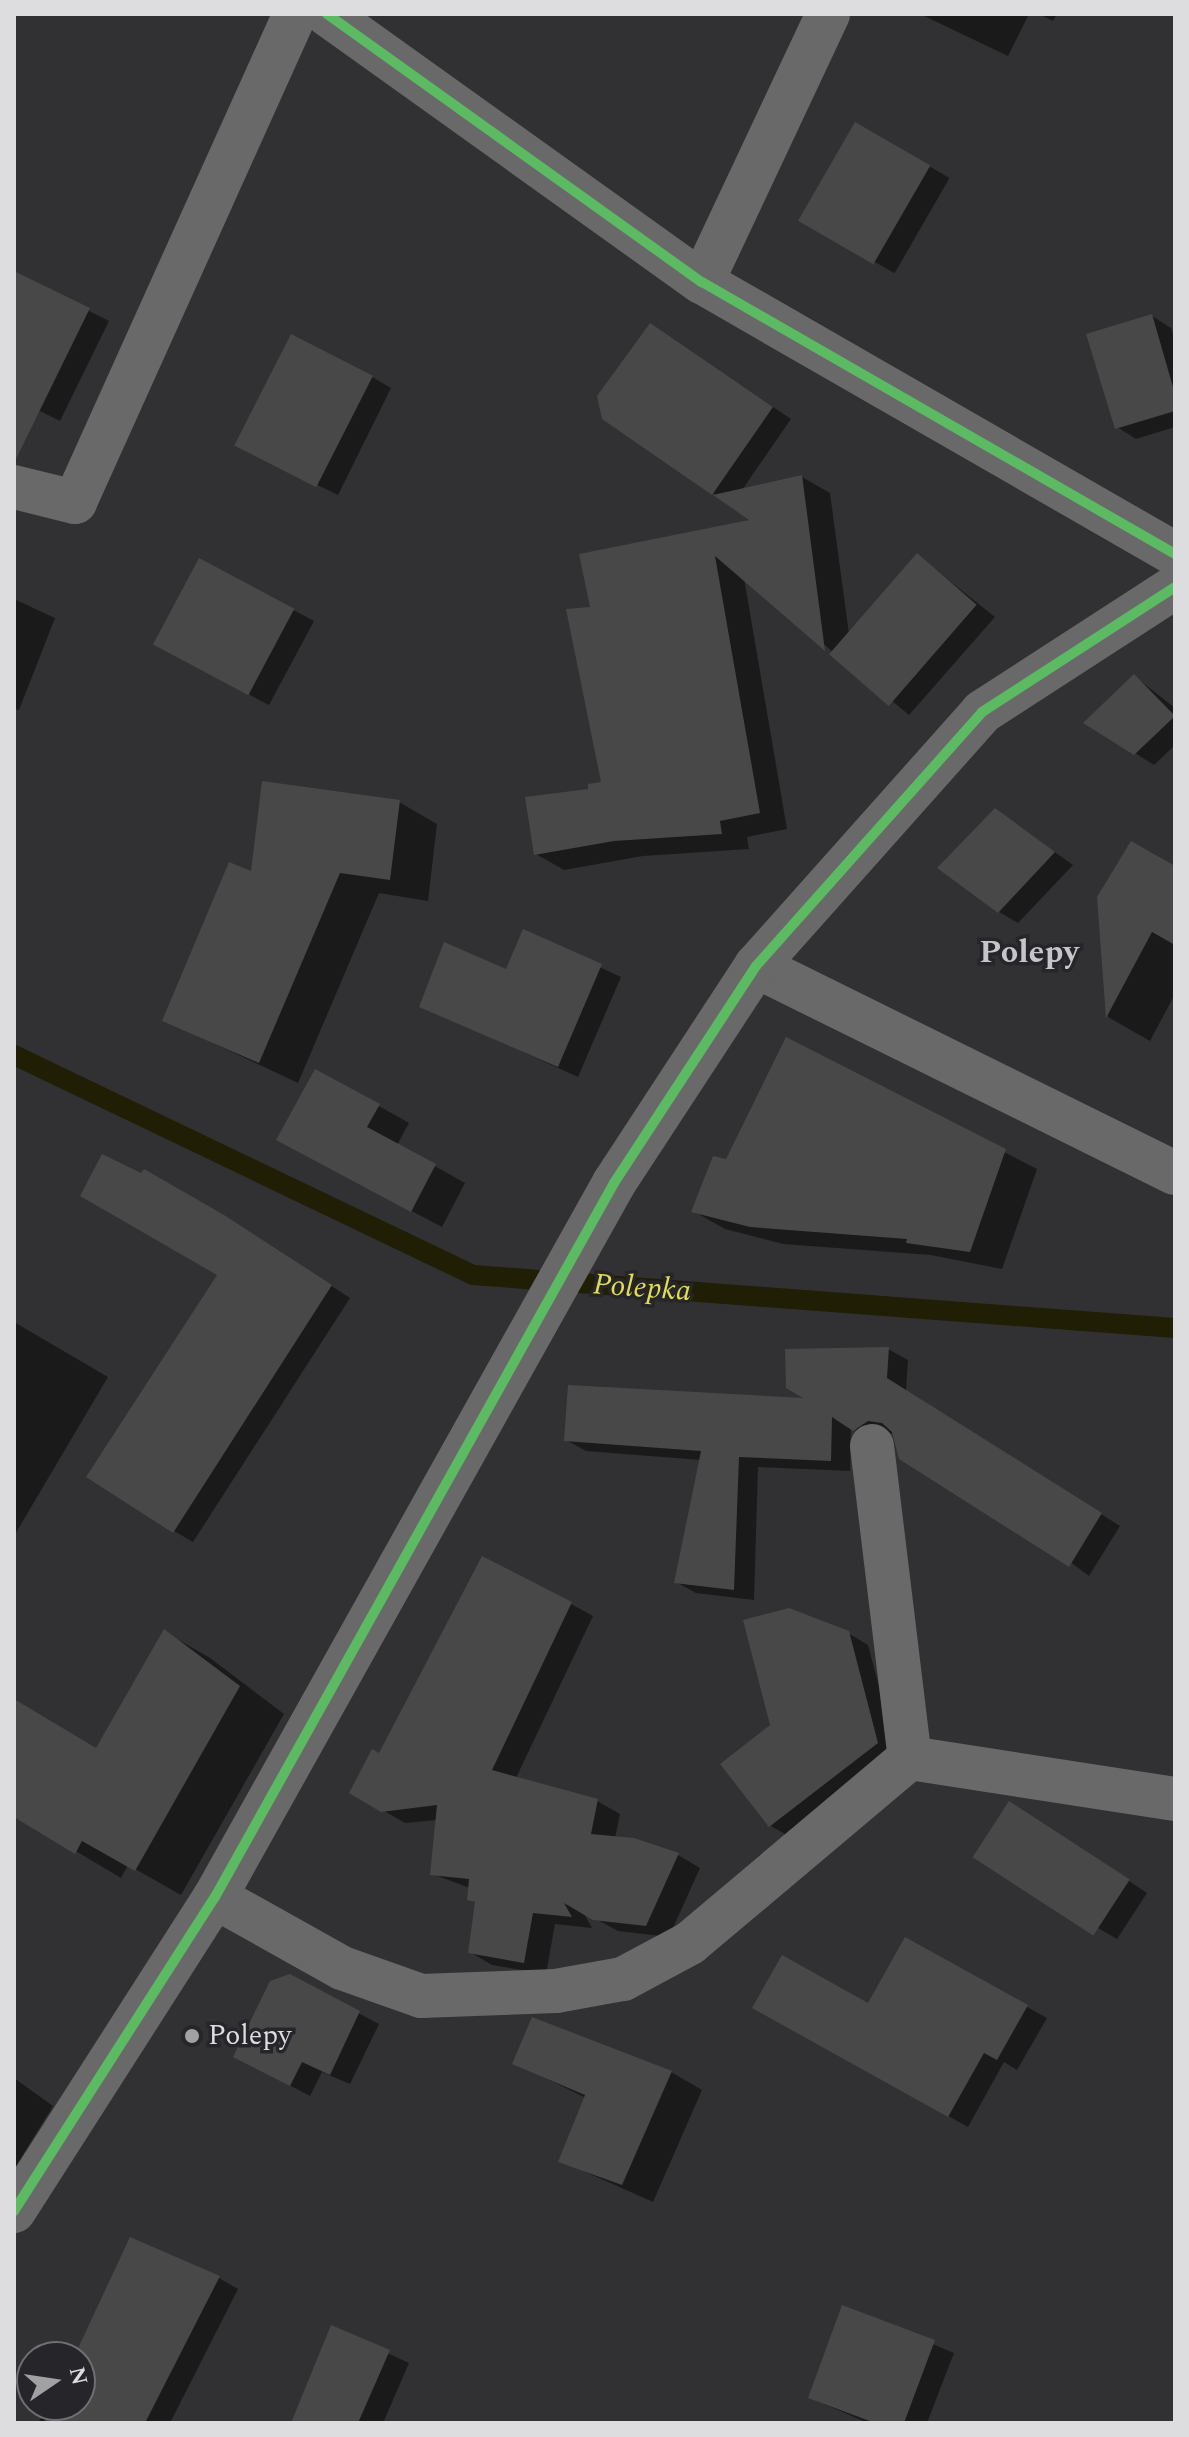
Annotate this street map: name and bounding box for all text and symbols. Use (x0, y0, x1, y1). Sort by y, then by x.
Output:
district label: Polepy (979, 934, 1079, 972)
water label: Polepka (592, 1267, 692, 1309)
place label: Polepy (208, 2019, 292, 2053)
marker: Polepy (183, 2027, 201, 2045)
north arrow (16, 2341, 96, 2421)
text: N (60, 2363, 96, 2388)

